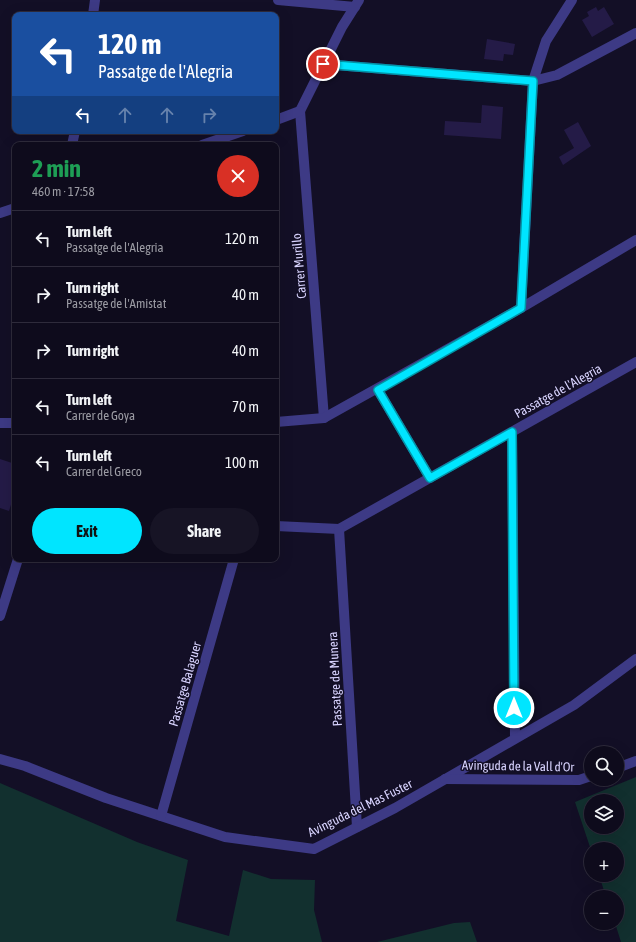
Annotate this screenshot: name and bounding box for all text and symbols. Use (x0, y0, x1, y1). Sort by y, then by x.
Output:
icon: left (32, 28, 84, 80)
text: 120 m (98, 28, 161, 60)
pin (306, 47, 340, 81)
icon: arrive (312, 53, 334, 75)
text: Passatge de l'Alegria (98, 61, 233, 82)
icon: left (72, 104, 94, 126)
icon: ahead (114, 104, 136, 126)
icon: ahead (156, 104, 178, 126)
icon: right (198, 104, 220, 126)
text: 2 min (32, 155, 81, 182)
button: close (217, 155, 259, 197)
text: 460 m · 17:58 (32, 184, 95, 199)
text: Turn left (66, 223, 112, 240)
icon: left (32, 228, 54, 250)
text: 120 m (225, 230, 259, 247)
street label: Carrer Murillo (289, 233, 309, 299)
text: Passatge de l'Alegria (66, 240, 164, 255)
text: Turn right (66, 279, 119, 296)
icon: right (32, 284, 54, 306)
text: 40 m (232, 286, 259, 303)
text: Passatge de l'Amistat (66, 296, 166, 311)
icon: right (32, 340, 54, 362)
text: Turn right (66, 342, 119, 359)
text: 40 m (232, 342, 259, 359)
street label: Passatge de l'Alegria (512, 361, 604, 421)
text: Turn left (66, 391, 112, 408)
icon: left (32, 396, 54, 418)
text: 70 m (232, 398, 259, 415)
text: Carrer de Goya (66, 408, 135, 423)
text: Turn left (66, 447, 112, 464)
icon: left (32, 452, 54, 474)
text: 100 m (225, 454, 259, 471)
text: Carrer del Greco (66, 464, 142, 479)
button: Exit (32, 508, 142, 554)
button: Share (150, 508, 259, 554)
street label: Passatge de Munera (325, 631, 345, 727)
street label: Passatge Balaguer (166, 640, 204, 728)
position arrow (493, 687, 535, 729)
map controls (584, 746, 624, 930)
button: search (584, 746, 624, 786)
street label: Avinguda de la Vall d'Or (462, 758, 574, 774)
street label: Avinguda del Mas Fuster (305, 776, 415, 840)
button: layers (584, 794, 624, 834)
button: + (584, 842, 624, 882)
button: − (584, 890, 624, 930)

